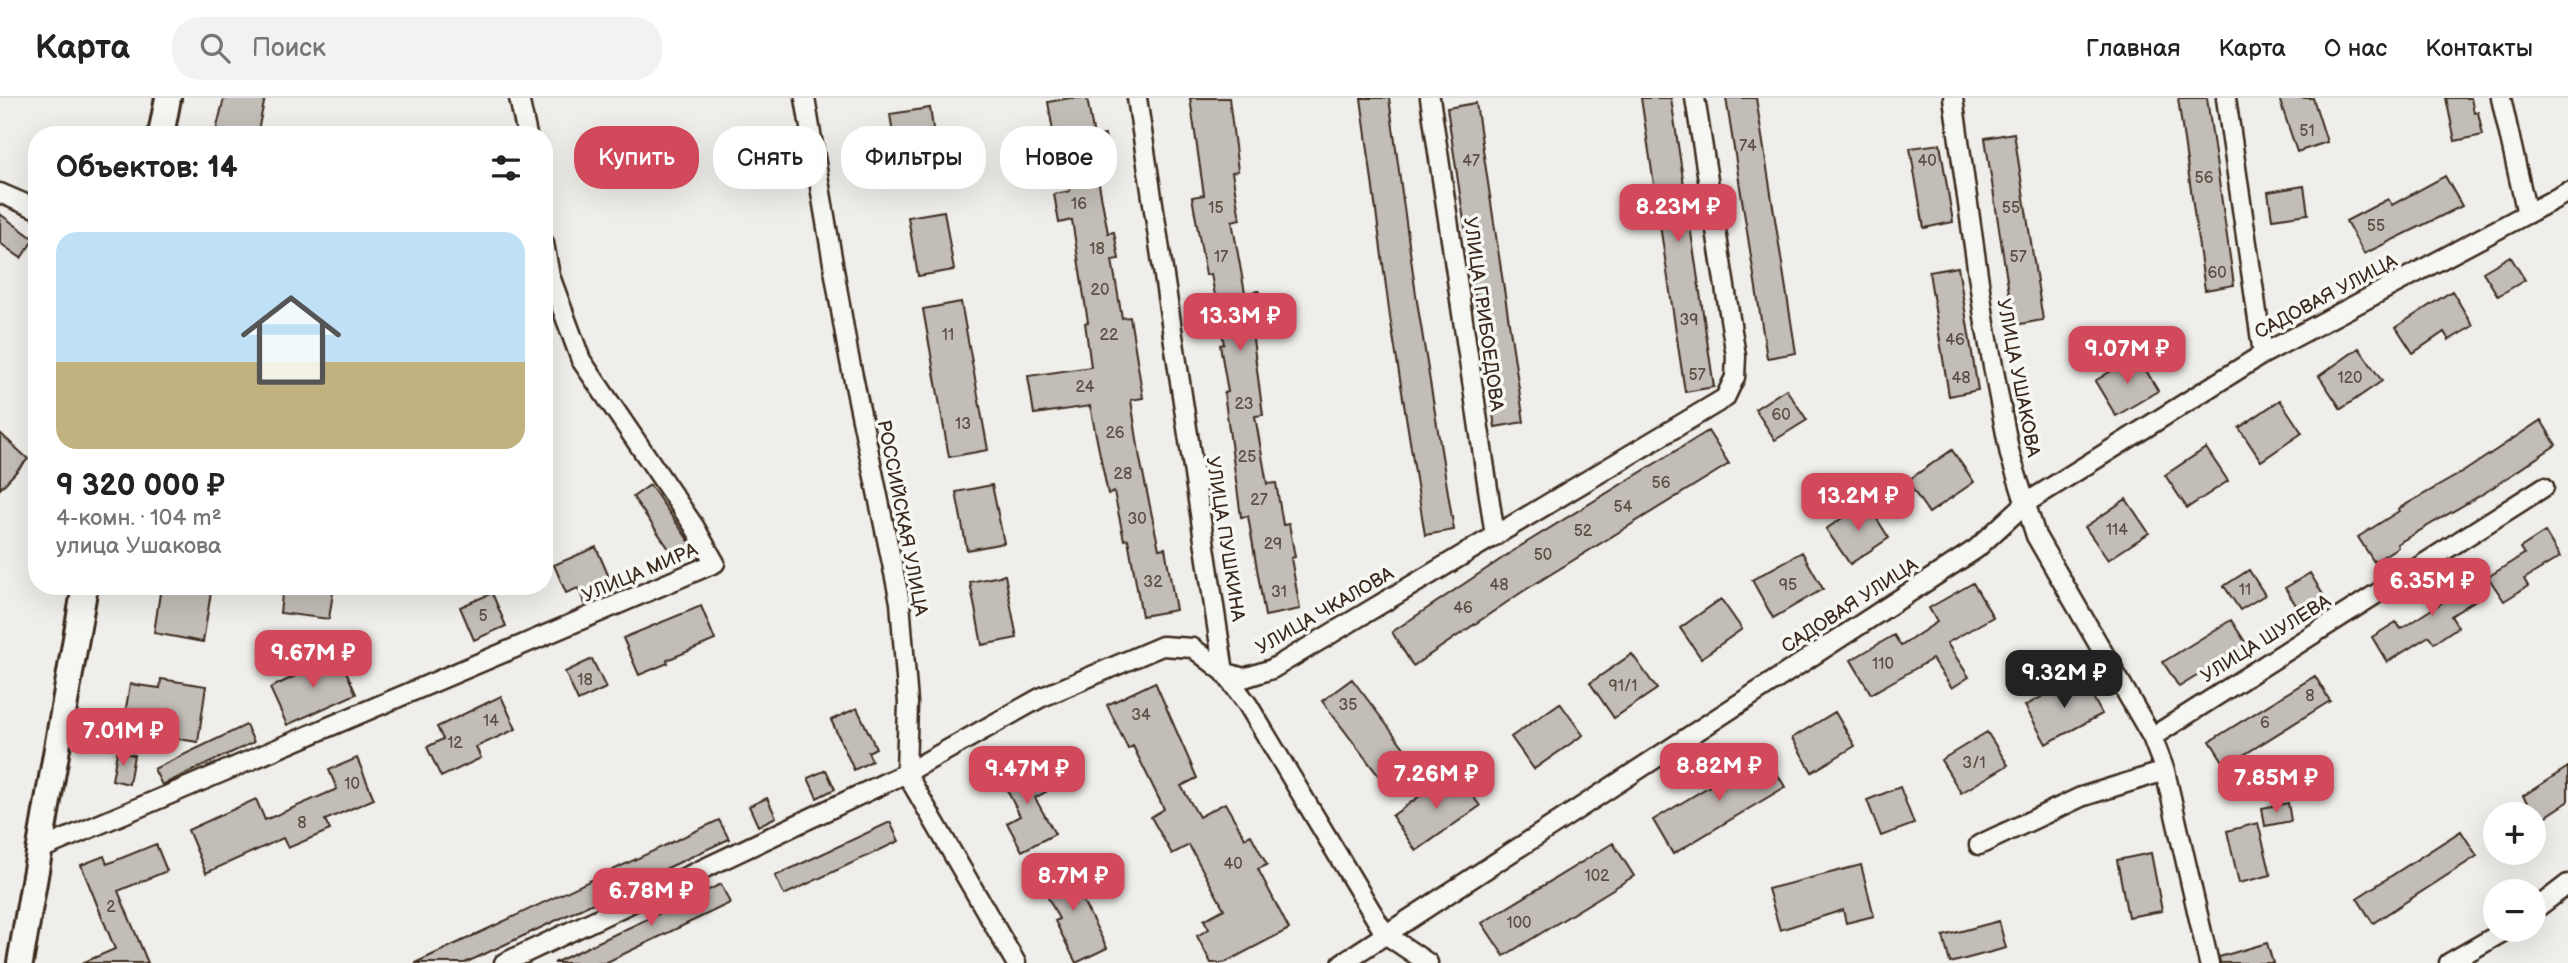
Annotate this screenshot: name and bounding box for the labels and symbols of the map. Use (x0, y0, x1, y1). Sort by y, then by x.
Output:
house number: 51 (2299, 122, 2315, 141)
house number: 74 (1739, 137, 1757, 156)
house number: 47 (1462, 152, 1480, 171)
house number: 40 (1917, 152, 1937, 171)
house number: 56 (2195, 169, 2214, 188)
pin: 8.23M ₽ (1613, 184, 1743, 244)
house number: 16 (1071, 195, 1087, 214)
house number: 15 (1208, 199, 1224, 218)
house number: 55 (2002, 199, 2020, 218)
street label: УЛИЦА ГРИБОЕДОВА (1458, 215, 1508, 413)
house number: 55 (2367, 217, 2385, 236)
house number: 18 (1089, 240, 1105, 259)
house number: 17 (1214, 248, 1228, 267)
house number: 57 (2009, 248, 2027, 267)
street label: САДОВАЯ УЛИЦА (2251, 250, 2402, 344)
house number: 60 (2207, 264, 2227, 283)
house number: 20 (1091, 281, 1109, 300)
pin: 13.3M ₽ (1175, 294, 1305, 353)
street label: УЛИЦА УШАКОВА (1991, 297, 2045, 460)
house number: 39 (1679, 311, 1699, 330)
house number: 11 (942, 326, 954, 345)
house number: 22 (1100, 326, 1119, 345)
pin: 9.07M ₽ (2062, 327, 2192, 386)
house number: 46 (1945, 331, 1965, 350)
house number: 57 (1688, 366, 1706, 385)
house number: 48 (1951, 369, 1971, 388)
house number: 120 (2337, 369, 2363, 388)
house number: 24 (1076, 378, 1095, 397)
house number: 23 (1235, 395, 1254, 414)
house number: 60 (1771, 406, 1791, 425)
house number: 13 (955, 415, 971, 434)
street label: РОССИЙСКАЯ УЛИЦА (872, 418, 932, 618)
house number: 26 (1105, 424, 1125, 443)
house number: 25 (1238, 448, 1256, 467)
street label: УЛИЦА ПУШКИНА (1201, 455, 1249, 624)
house number: 28 (1114, 465, 1132, 484)
house number: 56 (1652, 474, 1671, 493)
pin: 13.2M ₽ (1793, 474, 1923, 533)
house number: 27 (1250, 491, 1268, 510)
house number: 54 (1614, 498, 1633, 517)
house number: 30 (1127, 510, 1147, 529)
house number: 114 (2106, 521, 2128, 540)
house number: 52 (1574, 522, 1593, 541)
house number: 29 (1264, 535, 1282, 554)
street label: УЛИЦА МИРА (579, 538, 702, 608)
house number: 50 (1534, 546, 1552, 565)
street label: САДОВАЯ УЛИЦА (1778, 553, 1923, 659)
pin: 6.35M ₽ (2367, 559, 2497, 618)
street label: УЛИЦА ЧКАЛОВА (1252, 562, 1398, 660)
house number: 32 (1143, 573, 1163, 592)
house number: 48 (1489, 576, 1509, 595)
house number: 95 (1779, 576, 1797, 595)
house number: 11 (2239, 581, 2251, 600)
house number: 31 (1271, 583, 1287, 602)
street label: УЛИЦА ШУЛЕВА (2197, 590, 2336, 688)
house number: 46 (1453, 599, 1473, 618)
house number: 5 (478, 607, 488, 626)
pin: 9.67M ₽ (248, 630, 378, 690)
pin: 9.32M ₽ (1999, 650, 2129, 710)
house number: 110 (1872, 655, 1894, 674)
house number: 18 (577, 671, 593, 690)
house number: 91/1 (1609, 677, 1637, 696)
house number: 8 (2305, 687, 2315, 706)
house number: 35 (1338, 696, 1358, 715)
house number: 34 (1131, 706, 1151, 725)
pin: 7.01M ₽ (58, 708, 188, 768)
house number: 14 (483, 712, 499, 731)
house number: 6 (2260, 714, 2270, 733)
house number: 12 (447, 734, 463, 753)
pin: 8.82M ₽ (1654, 744, 1784, 803)
pin: 9.47M ₽ (962, 746, 1092, 806)
pin: 7.26M ₽ (1371, 752, 1501, 811)
house number: 3/1 (1962, 754, 1986, 773)
pin: 7.85M ₽ (2211, 756, 2341, 815)
house number: 10 (344, 775, 360, 794)
house number: 8 (297, 814, 307, 833)
pin: 8.7M ₽ (1016, 854, 1130, 913)
house number: 40 (1223, 855, 1243, 874)
house number: 102 (1584, 867, 1610, 886)
pin: 6.78M ₽ (586, 868, 716, 928)
house number: 2 (106, 898, 116, 917)
house number: 100 (1506, 914, 1532, 933)

